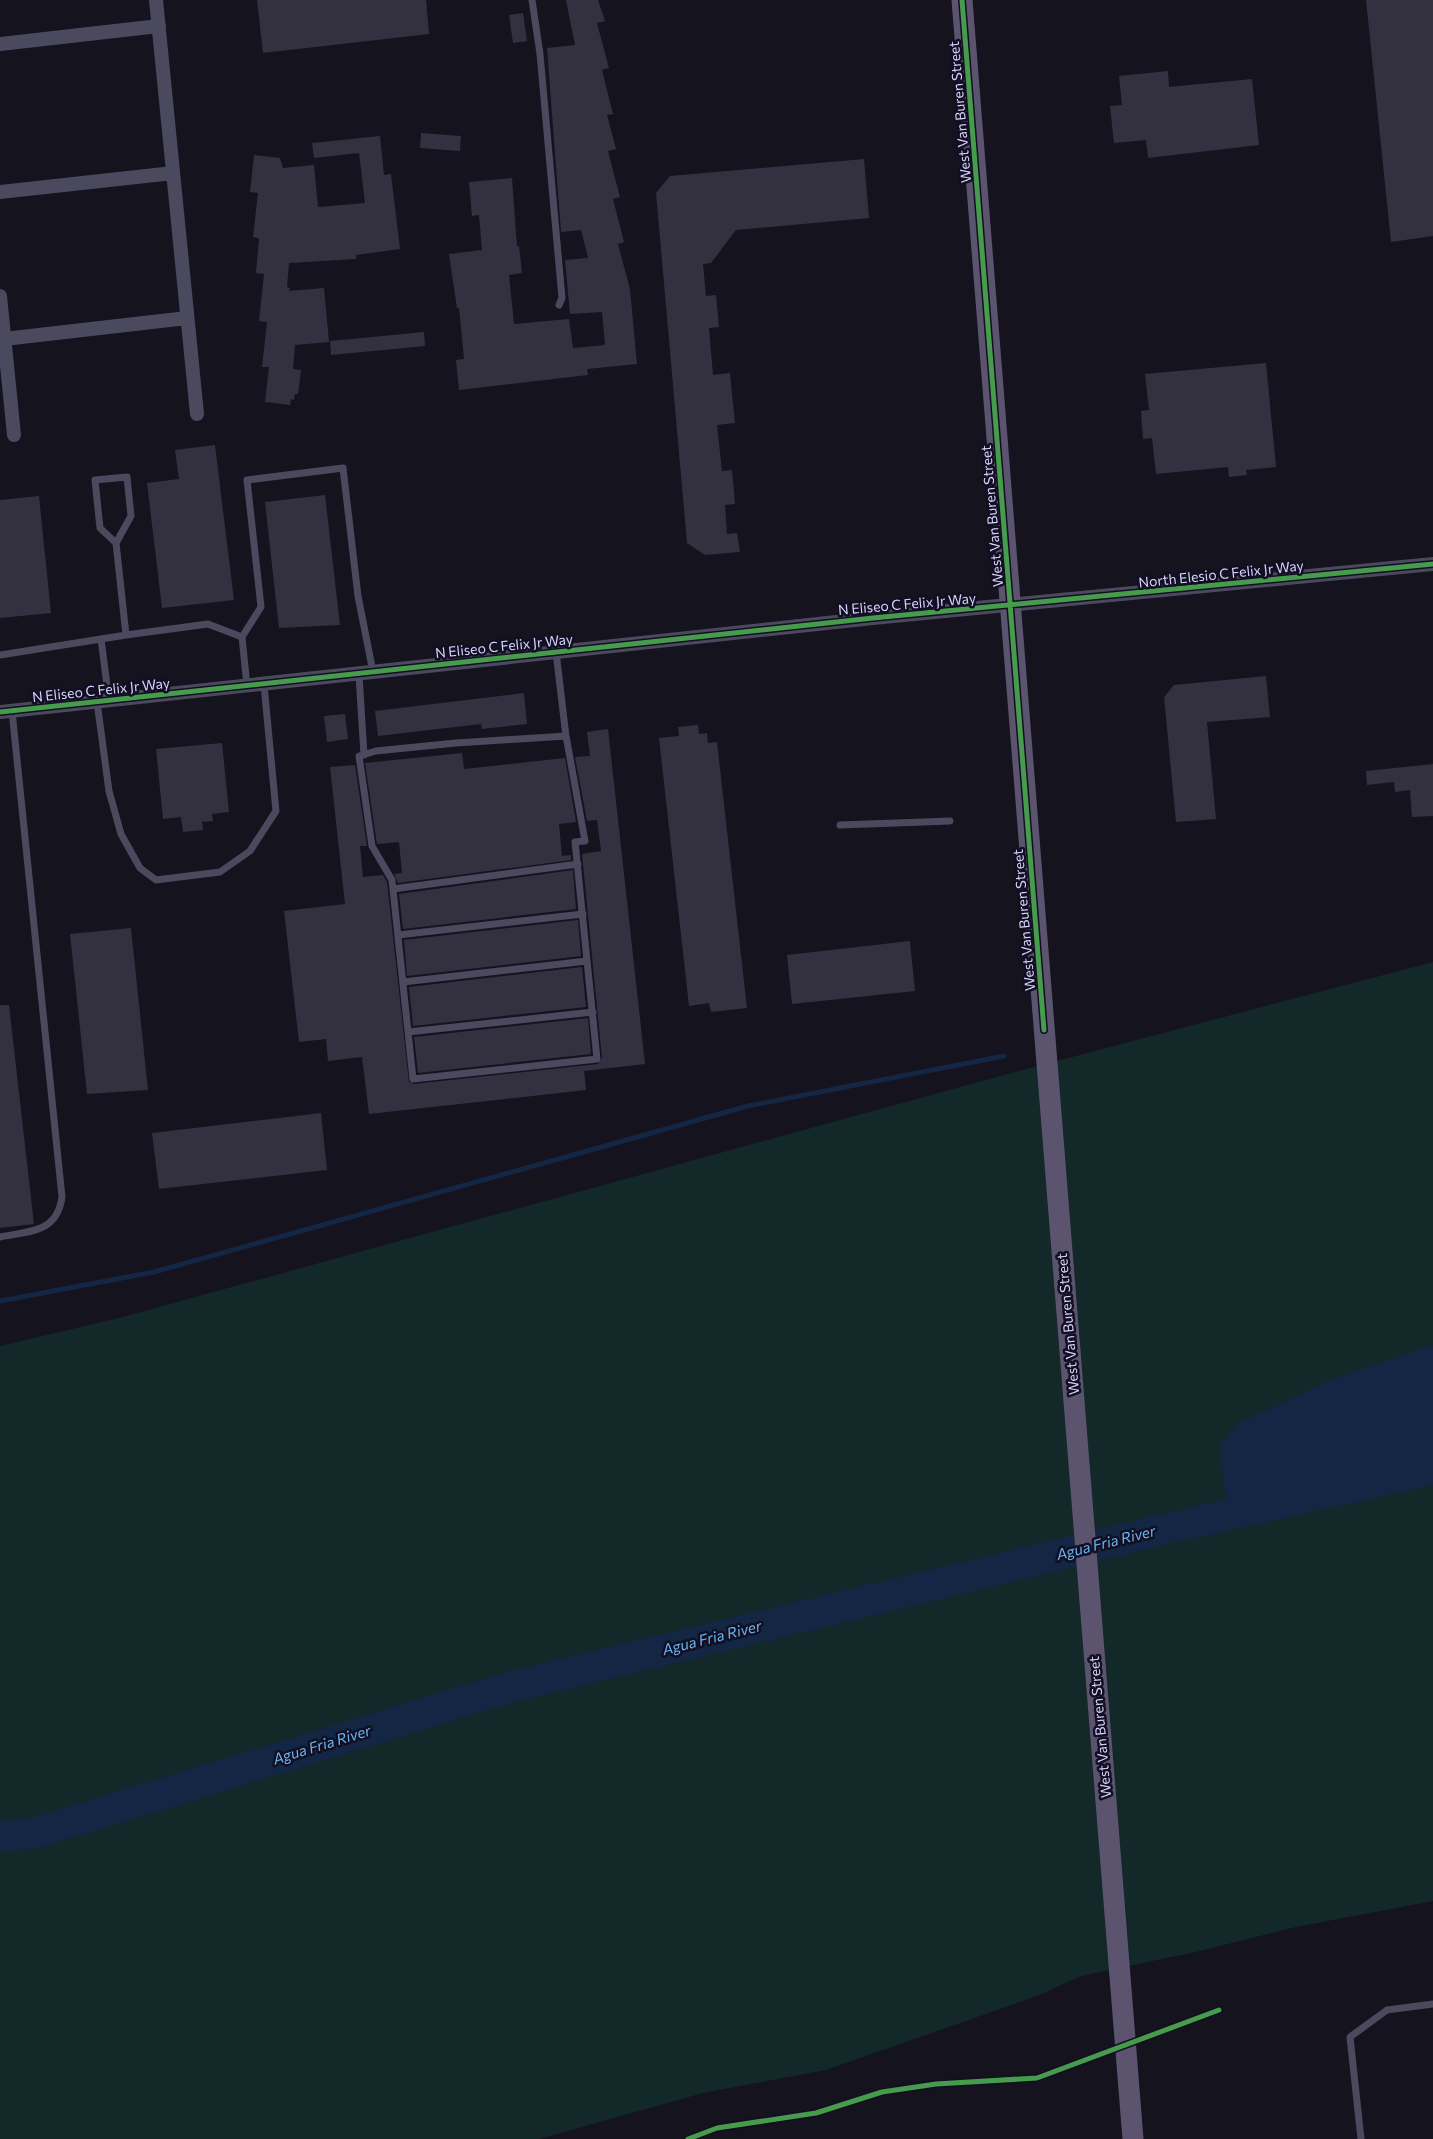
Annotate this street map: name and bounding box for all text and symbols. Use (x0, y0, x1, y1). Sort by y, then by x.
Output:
street label: West Van Buren Street (945, 40, 974, 184)
street label: West Van Buren Street (977, 444, 1006, 588)
street label: North Elesio C Felix Jr Way (1137, 556, 1304, 591)
street label: N Eliseo C Felix Jr Way (837, 589, 977, 618)
street label: N Eliseo C Felix Jr Way (434, 630, 574, 661)
street label: N Eliseo C Felix Jr Way (31, 674, 171, 705)
street label: West Van Buren Street (1009, 848, 1038, 992)
street label: West Van Buren Street (1053, 1252, 1082, 1396)
water label: Agua Fria River (1053, 1521, 1158, 1563)
water label: Agua Fria River (659, 1616, 764, 1658)
street label: West Van Buren Street (1085, 1655, 1114, 1799)
water label: Agua Fria River (270, 1720, 374, 1768)

